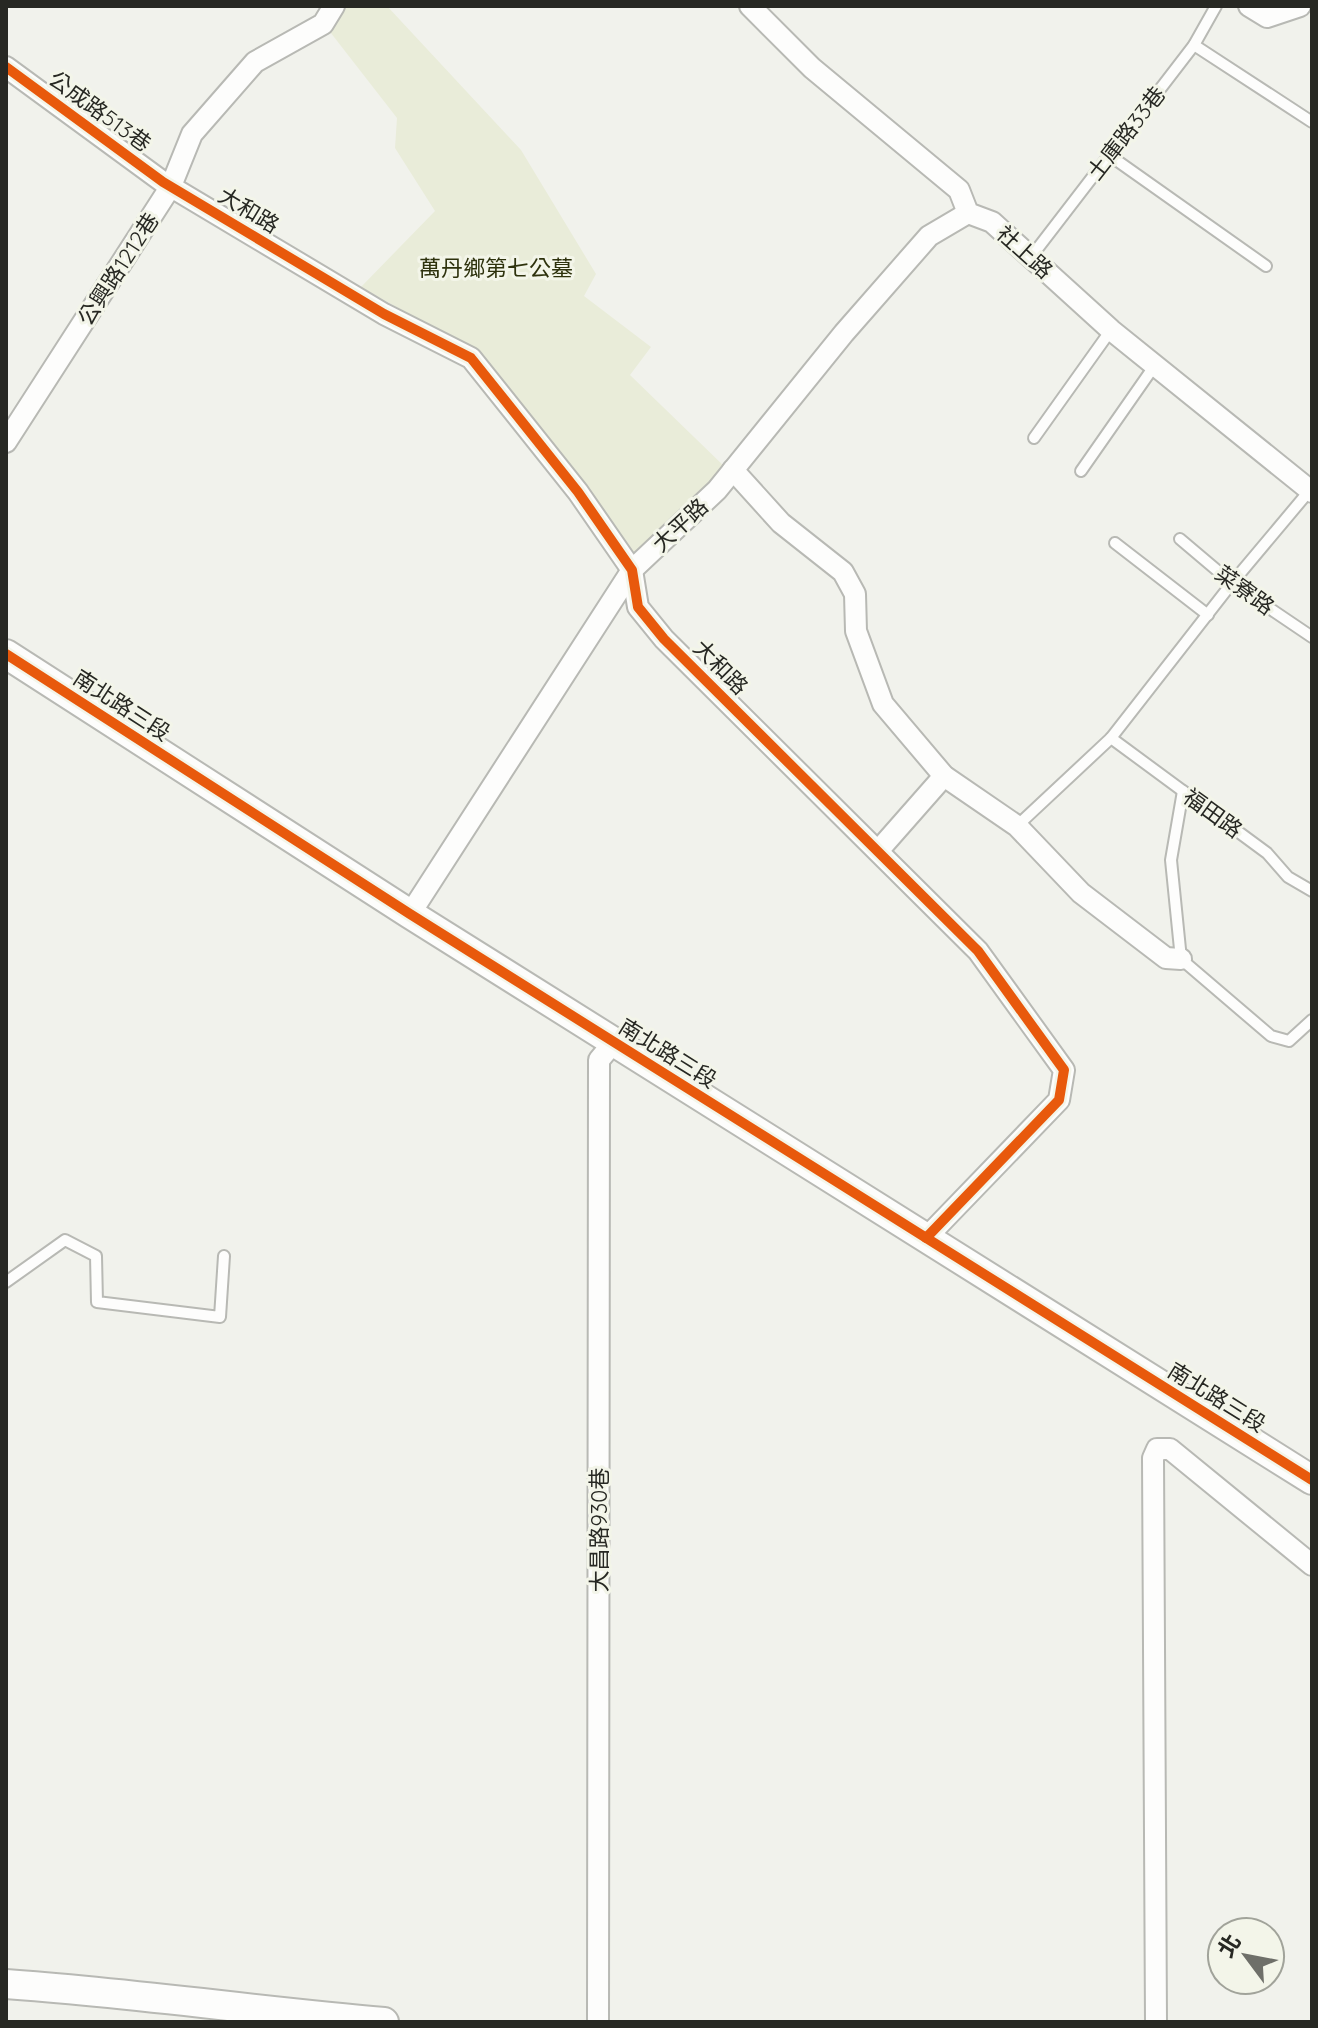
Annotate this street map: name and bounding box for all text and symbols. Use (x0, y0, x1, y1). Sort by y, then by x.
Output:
street label: 公成路513巷 (43, 65, 157, 157)
street label: 土庫路33巷 (1081, 81, 1171, 185)
street label: 大和路 (213, 181, 285, 239)
street label: 公興路1212巷 (71, 207, 165, 331)
street label: 社上路 (991, 220, 1059, 284)
park label: 萬丹鄉第七公墓 (419, 254, 573, 282)
street label: 大平路 (646, 492, 714, 558)
street label: 菜寮路 (1210, 559, 1280, 621)
street label: 大和路 (688, 634, 754, 700)
street label: 南北路三段 (68, 663, 176, 747)
street label: 福田路 (1178, 782, 1248, 844)
street label: 南北路三段 (614, 1012, 722, 1094)
street label: 南北路三段 (1163, 1356, 1271, 1438)
street label: 大昌路930巷 (585, 1468, 613, 1592)
north arrow (1206, 1916, 1286, 1996)
text: 北 (1211, 1929, 1247, 1962)

